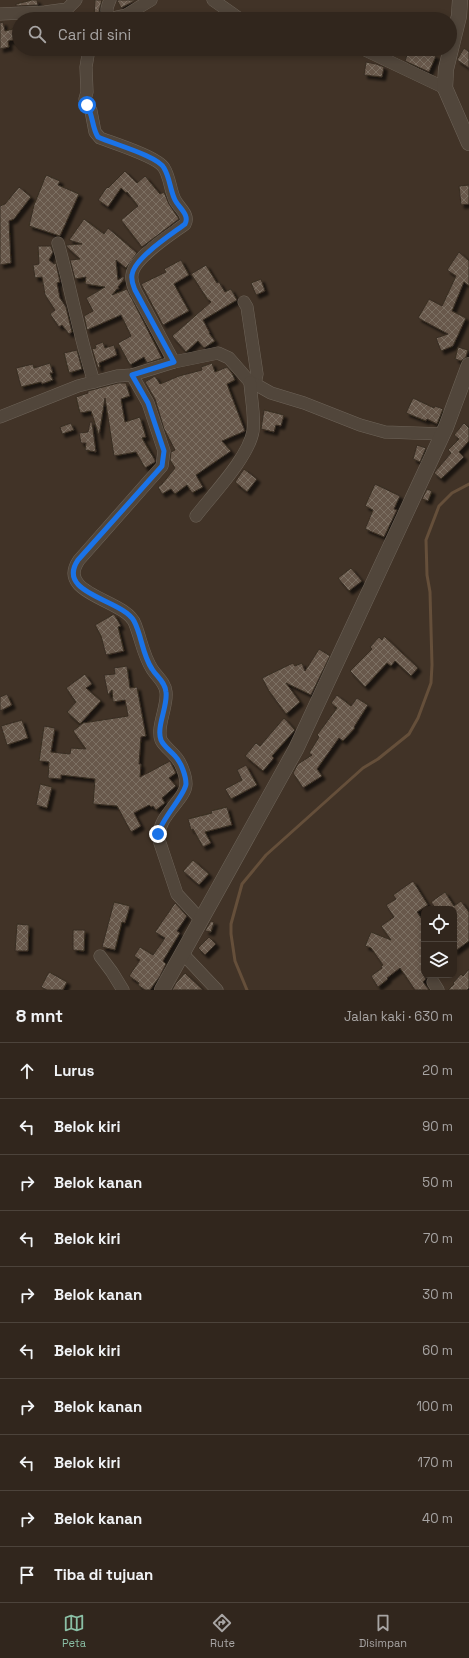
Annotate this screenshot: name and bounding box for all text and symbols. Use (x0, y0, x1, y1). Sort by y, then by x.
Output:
search box (12, 12, 457, 56)
icon: search (26, 23, 48, 45)
text: Cari di sini (58, 25, 131, 44)
route start (78, 96, 96, 114)
route end (149, 825, 167, 843)
map controls (421, 906, 457, 978)
button: locate (421, 906, 457, 942)
button: layers (421, 942, 457, 978)
text: 8 mnt (16, 1005, 63, 1027)
text: Jalan kaki · 630 m (344, 1008, 453, 1025)
icon: ahead (16, 1060, 38, 1082)
text: Lurus (54, 1061, 94, 1080)
text: 20 m (422, 1062, 453, 1079)
icon: left (16, 1116, 38, 1138)
text: Belok kiri (54, 1117, 120, 1136)
text: 90 m (422, 1118, 453, 1135)
icon: right (16, 1172, 38, 1194)
text: Belok kanan (54, 1173, 142, 1192)
text: 50 m (422, 1174, 453, 1191)
icon: left (16, 1228, 38, 1250)
text: Belok kiri (54, 1229, 120, 1248)
text: 70 m (423, 1230, 453, 1247)
icon: right (16, 1284, 38, 1306)
text: Belok kanan (54, 1285, 142, 1304)
text: 30 m (422, 1286, 453, 1303)
icon: left (16, 1340, 38, 1362)
text: Belok kiri (54, 1341, 120, 1360)
text: 60 m (422, 1342, 453, 1359)
icon: right (16, 1396, 38, 1418)
text: Belok kanan (54, 1397, 142, 1416)
text: 100 m (416, 1398, 453, 1415)
icon: left (16, 1452, 38, 1474)
text: Belok kiri (54, 1453, 120, 1472)
text: 170 m (417, 1454, 453, 1471)
icon: right (16, 1508, 38, 1530)
text: Belok kanan (54, 1509, 142, 1528)
text: 40 m (422, 1510, 453, 1527)
icon: arrive (16, 1564, 38, 1586)
text: Tiba di tujuan (54, 1565, 153, 1584)
tab: Peta (62, 1612, 86, 1650)
tab: Rute (210, 1612, 235, 1650)
tab: Disimpan (359, 1612, 407, 1650)

